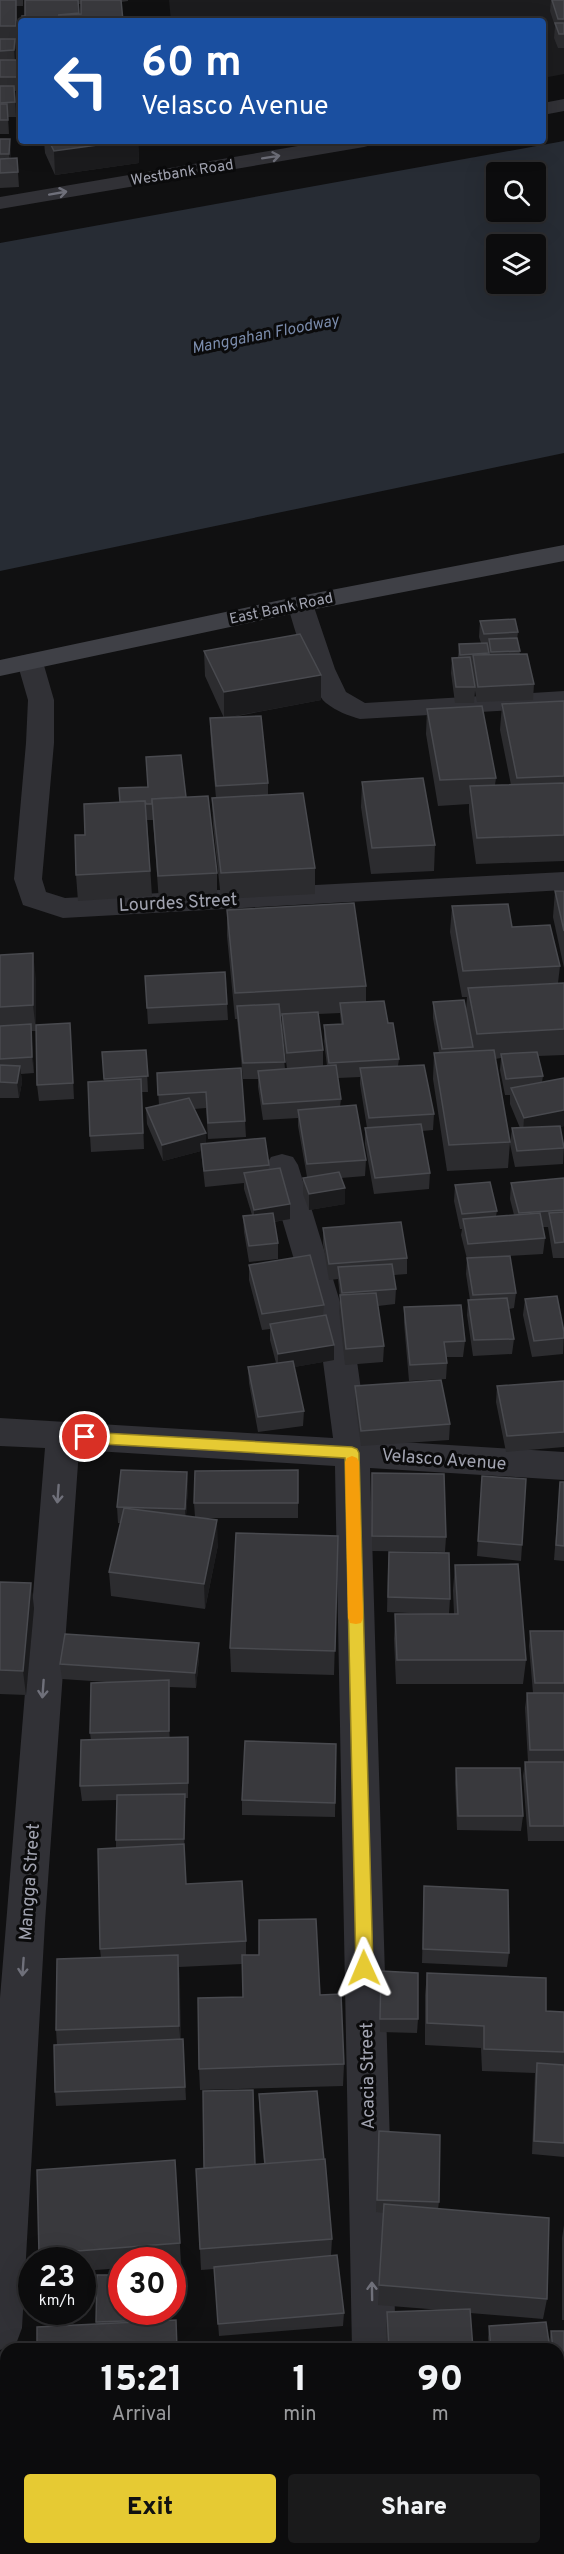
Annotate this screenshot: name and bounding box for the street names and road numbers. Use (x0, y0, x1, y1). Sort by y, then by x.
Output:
street label: Westbank Road (129, 156, 235, 191)
street label: East Bank Road (228, 589, 335, 630)
street label: Lourdes Street (118, 889, 238, 918)
street label: Velasco Avenue (381, 1445, 507, 1476)
street label: Mangga Street (15, 1823, 46, 1942)
street label: Acacia Street (356, 2022, 381, 2130)

